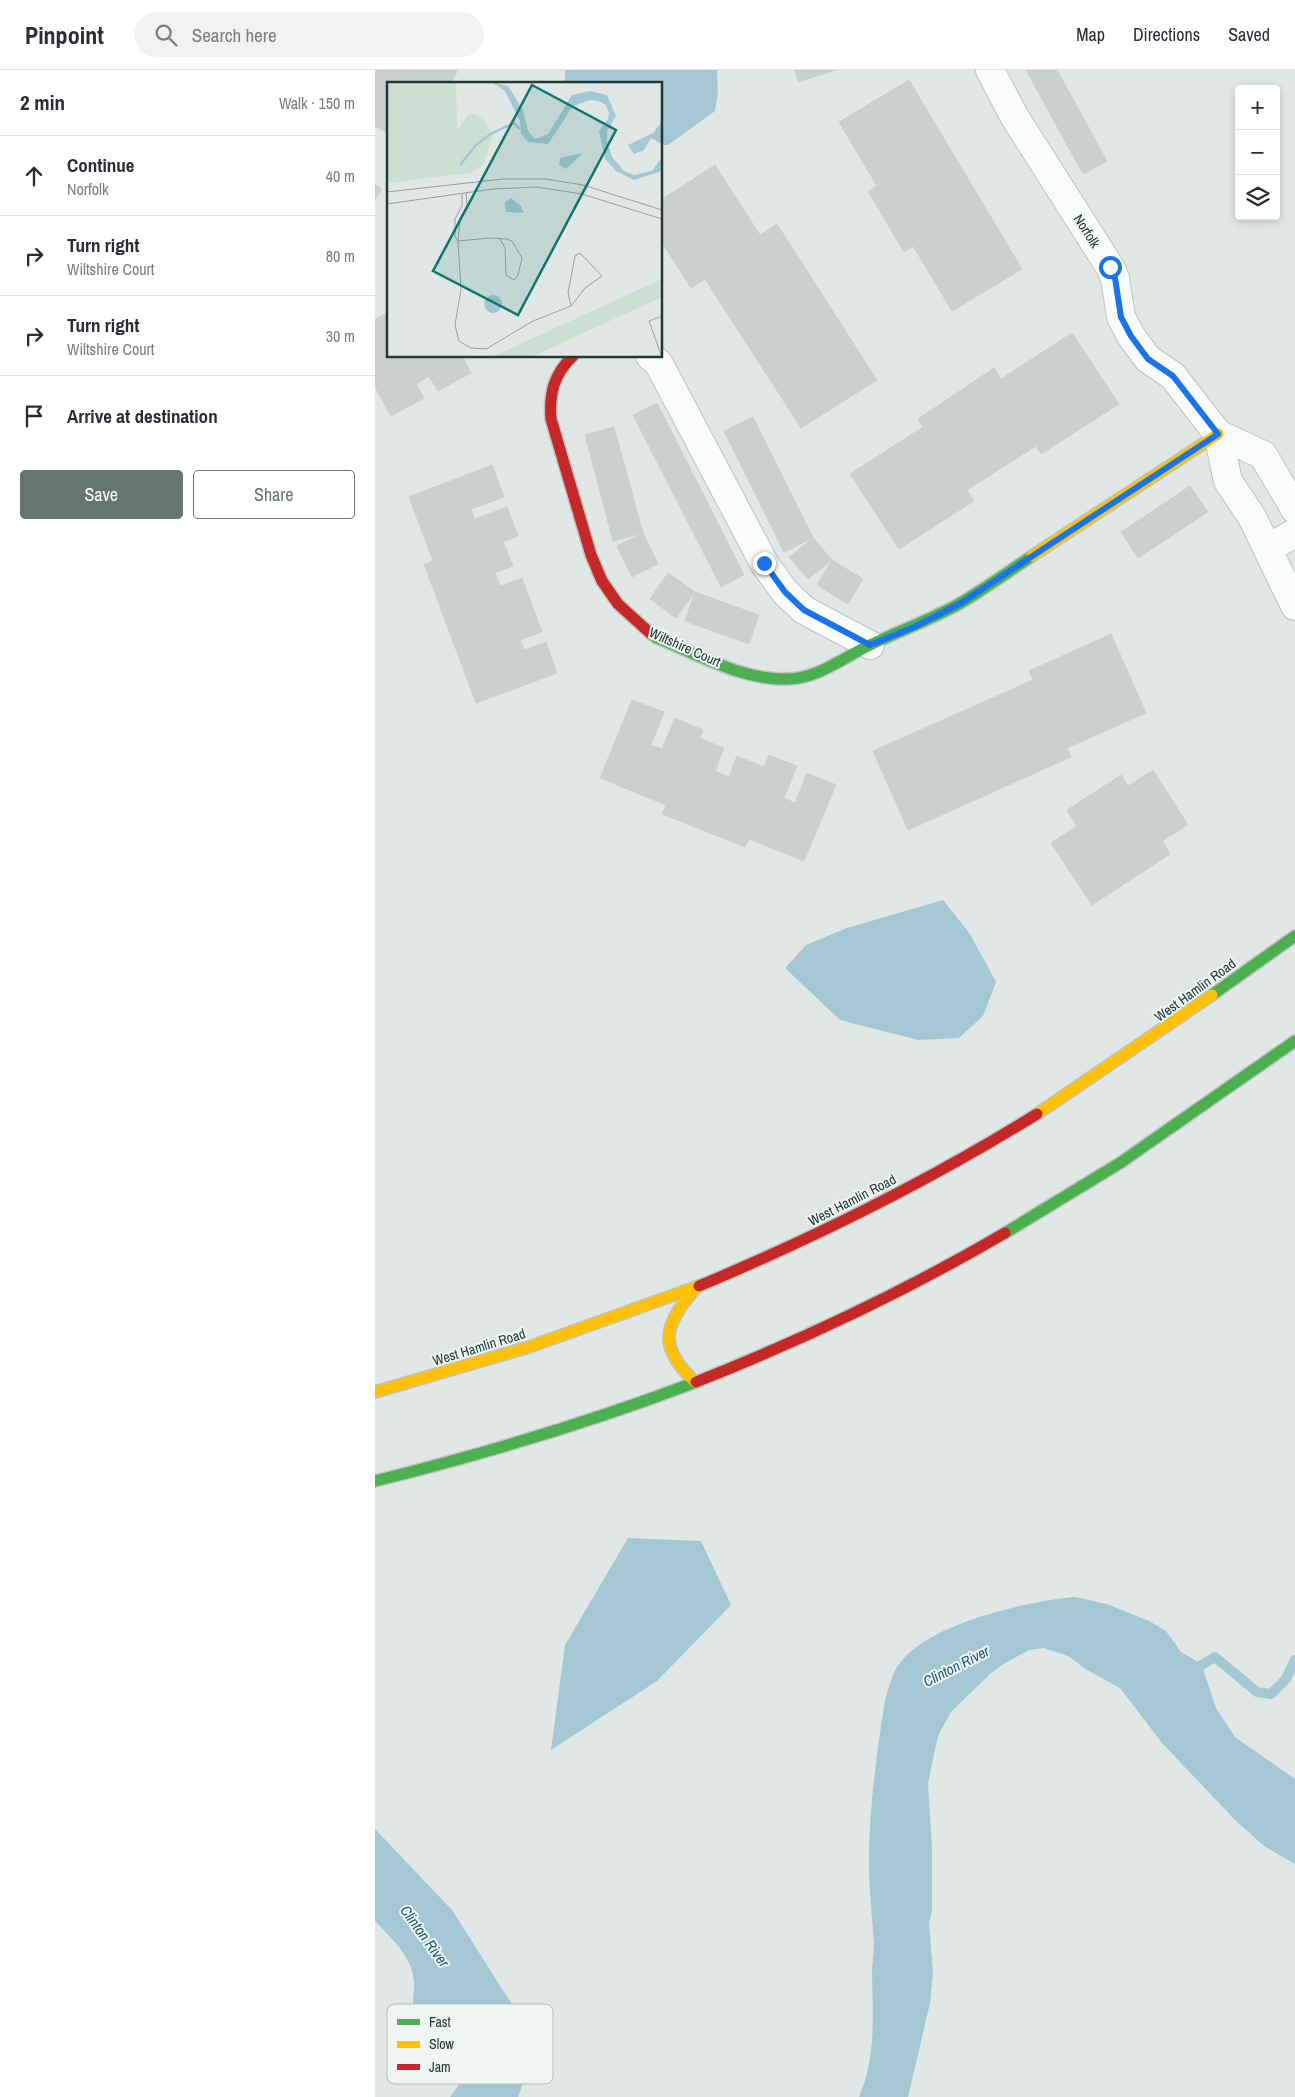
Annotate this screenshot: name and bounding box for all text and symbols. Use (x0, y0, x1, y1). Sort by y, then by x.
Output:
search box (134, 12, 484, 57)
text: Pinpoint (25, 19, 104, 51)
icon: search (152, 21, 180, 49)
text: Search here (192, 22, 277, 48)
text: Map (1076, 22, 1105, 47)
text: Directions (1133, 22, 1200, 47)
text: Saved (1228, 22, 1270, 47)
inset map (387, 82, 663, 358)
map controls (1235, 85, 1280, 220)
button: + (1235, 85, 1280, 130)
text: 2 min (20, 88, 65, 117)
text: Walk · 150 m (279, 92, 355, 114)
button: − (1235, 130, 1280, 175)
text: Continue (67, 152, 135, 178)
icon: ahead (20, 162, 48, 190)
text: 40 m (326, 165, 355, 187)
button: layers (1235, 175, 1280, 220)
text: Norfolk (67, 178, 109, 200)
street label: Norfolk (1070, 211, 1105, 251)
text: Turn right (67, 232, 139, 258)
icon: right (20, 242, 48, 270)
text: 80 m (326, 245, 355, 267)
route start (1099, 256, 1122, 279)
text: Wiltshire Court (67, 258, 155, 280)
text: Turn right (67, 312, 139, 338)
icon: right (20, 322, 48, 350)
text: 30 m (326, 325, 355, 347)
text: Wiltshire Court (67, 338, 155, 360)
icon: arrive (20, 402, 48, 430)
text: Arrive at destination (67, 403, 218, 429)
button: Save (20, 470, 183, 519)
button: Share (193, 470, 355, 519)
route end (753, 552, 776, 575)
street label: Wiltshire Court (646, 623, 724, 671)
street label: West Hamlin Road (1151, 954, 1239, 1026)
street label: West Hamlin Road (805, 1170, 899, 1230)
street label: West Hamlin Road (430, 1324, 528, 1370)
water label: Clinton River (919, 1640, 994, 1692)
water label: Clinton River (395, 1901, 455, 1972)
legend (387, 2004, 553, 2084)
text: Fast (429, 2013, 451, 2031)
text: Slow (429, 2035, 455, 2053)
text: Jam (429, 2058, 451, 2076)

